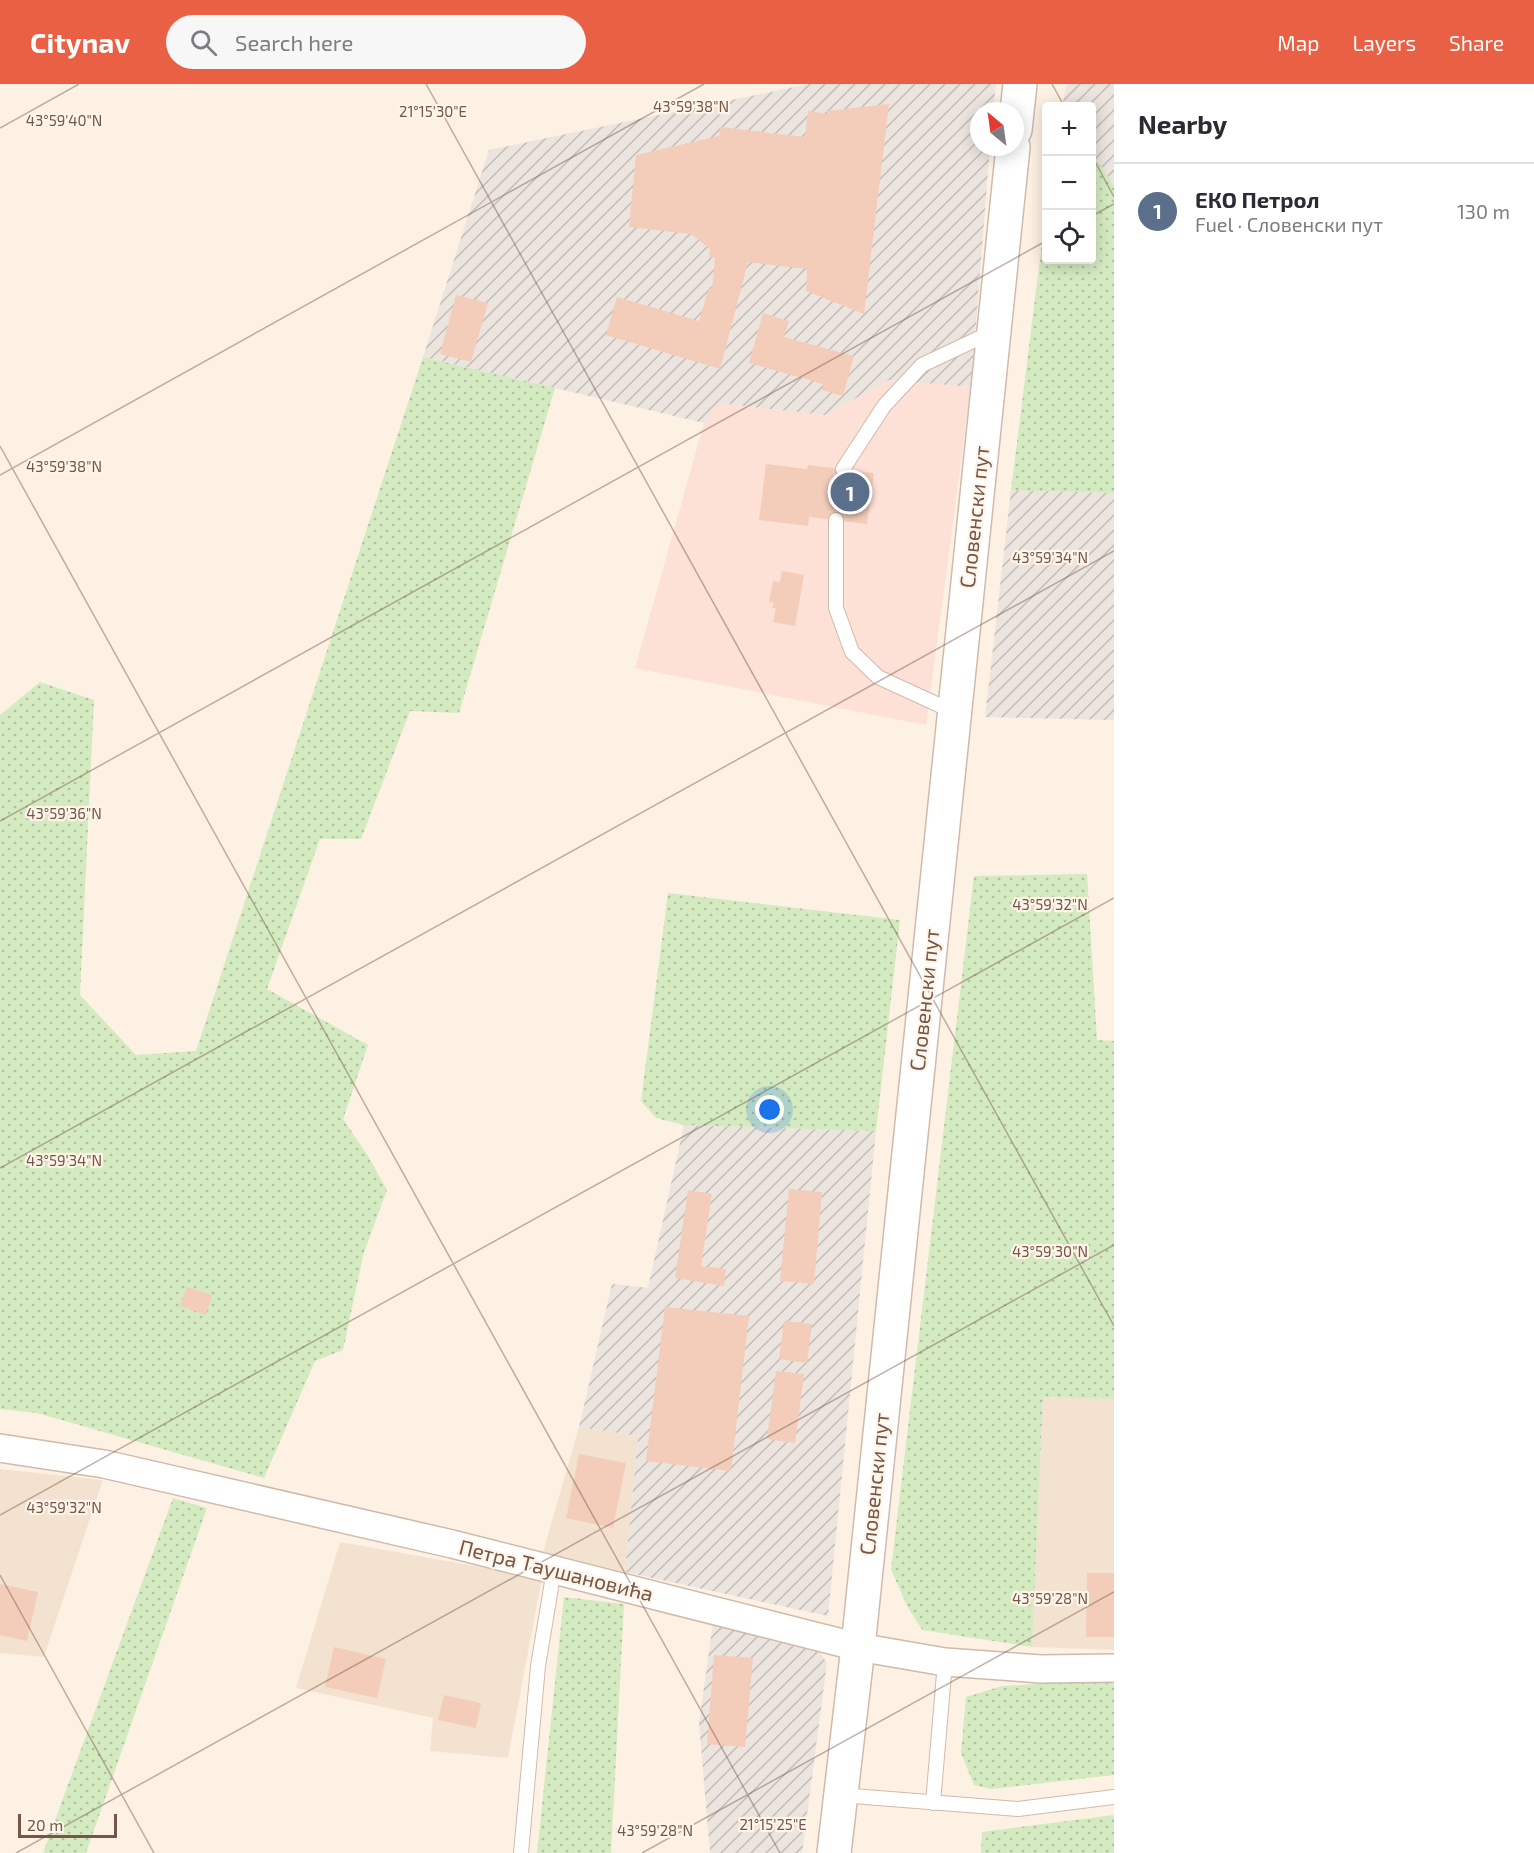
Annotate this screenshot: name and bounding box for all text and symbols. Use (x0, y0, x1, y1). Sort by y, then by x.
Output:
search box (166, 15, 586, 69)
text: Citynav (30, 25, 130, 59)
icon: search (187, 26, 220, 59)
text: Search here (235, 29, 353, 55)
text: Map (1277, 30, 1319, 55)
text: Layers (1352, 30, 1416, 55)
text: Share (1449, 30, 1504, 55)
text: 43°59'38"N (653, 97, 729, 115)
text: 21°15'30"E (399, 102, 467, 120)
north arrow (970, 102, 1024, 156)
map controls (1042, 102, 1096, 264)
button: + (1042, 102, 1096, 156)
text: Nearby (1138, 108, 1227, 139)
text: 43°59'40"N (26, 111, 102, 129)
button: − (1042, 156, 1096, 210)
text: ЕКО Петрол (1195, 186, 1319, 212)
text: 1 (1153, 199, 1162, 223)
text: 130 m (1457, 199, 1510, 223)
button: locate (1042, 210, 1096, 264)
text: Fuel · Словенски пут (1195, 212, 1383, 236)
street label: Словенски пут (954, 444, 994, 589)
text: 43°59'38"N (26, 457, 102, 475)
pin: 1 (830, 470, 870, 514)
text: 43°59'34"N (1012, 548, 1088, 566)
text: 43°59'36"N (26, 804, 102, 822)
text: 43°59'32"N (1012, 895, 1088, 913)
street label: Словенски пут (904, 927, 944, 1072)
your location (755, 1095, 784, 1124)
text: 43°59'34"N (26, 1151, 102, 1169)
text: 43°59'30"N (1012, 1242, 1088, 1260)
street label: Словенски пут (854, 1411, 894, 1556)
text: 43°59'32"N (26, 1498, 102, 1516)
street label: Петра Таушановића (456, 1533, 656, 1607)
text: 43°59'28"N (1012, 1589, 1088, 1607)
scale bar (18, 1811, 117, 1838)
text: 20 m (27, 1815, 63, 1834)
text: 21°15'25"E (739, 1815, 807, 1833)
text: 43°59'28"N (617, 1821, 693, 1839)

